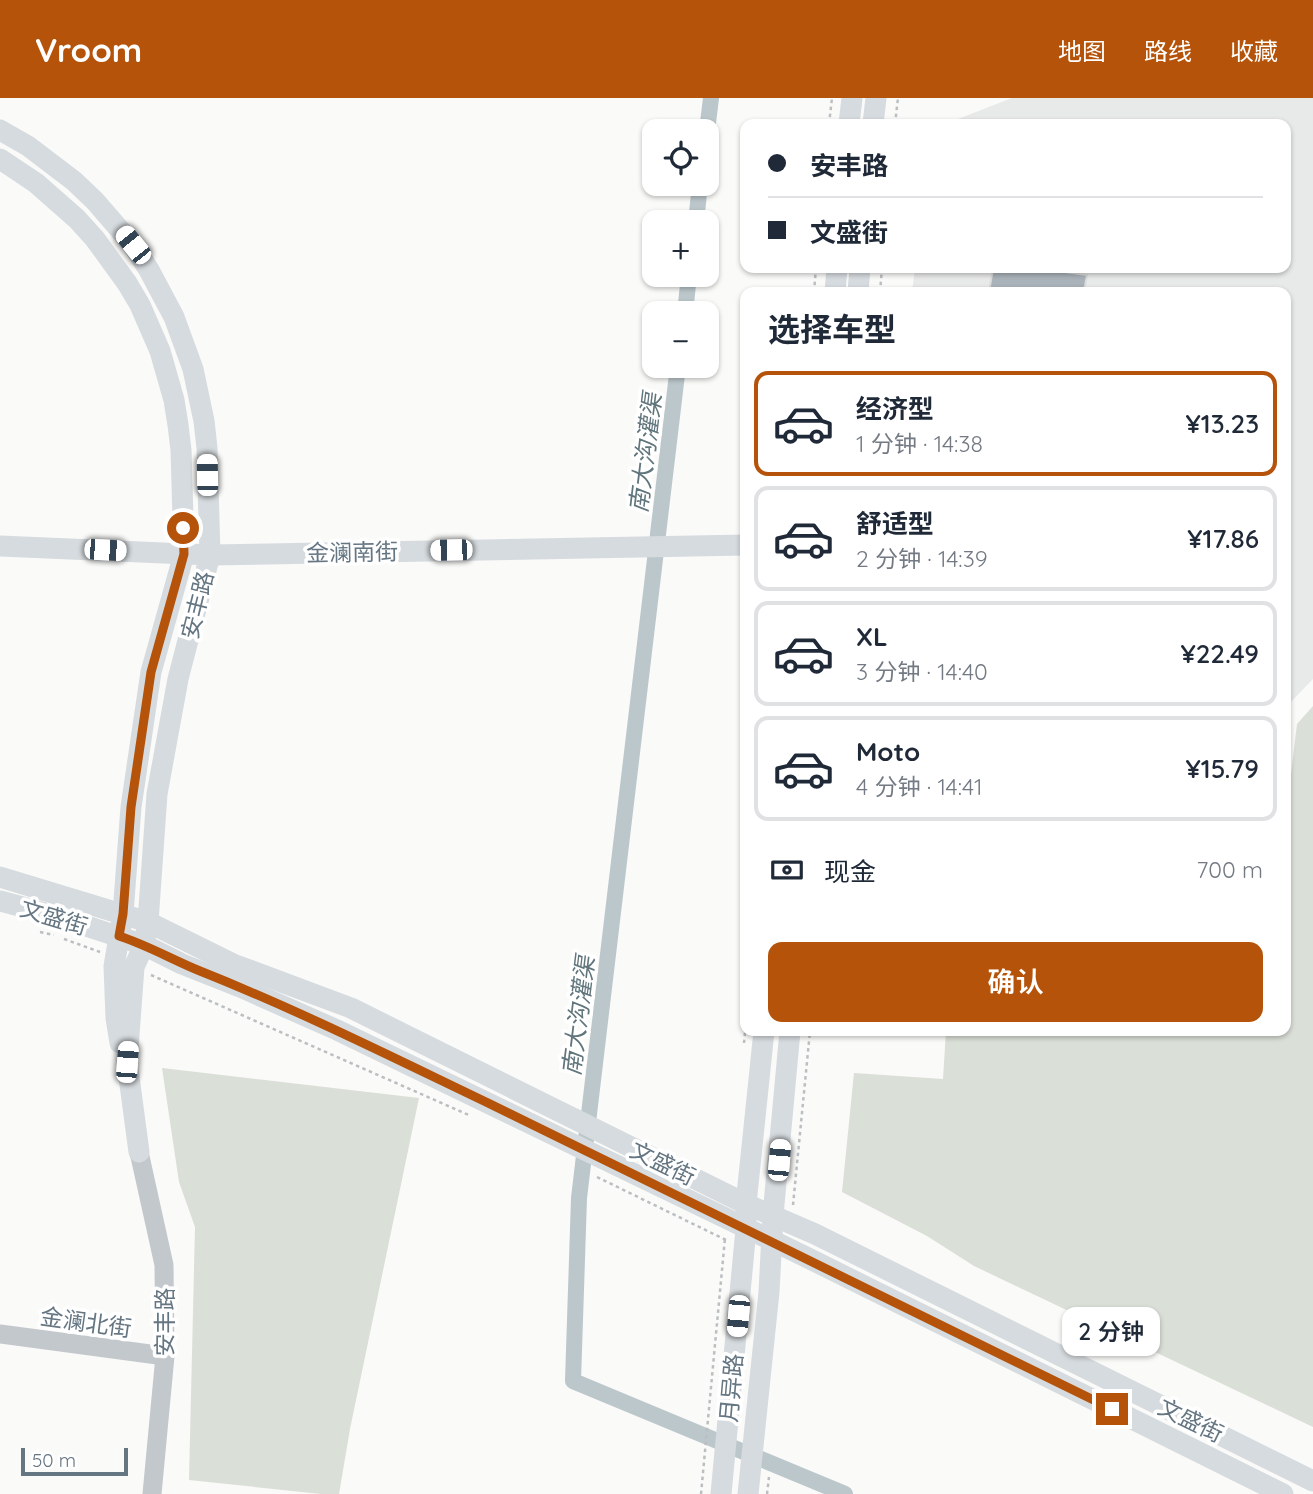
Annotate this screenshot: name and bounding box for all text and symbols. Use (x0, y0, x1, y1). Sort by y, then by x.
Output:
text: Vroom (35, 29, 142, 70)
text: 地图 (1058, 36, 1106, 66)
text: 路线 (1144, 36, 1192, 66)
text: 收藏 (1230, 36, 1278, 66)
map controls (642, 119, 719, 378)
button: locate (642, 119, 719, 196)
text: 安丰路 (810, 149, 888, 182)
button: + (642, 210, 719, 287)
text: 文盛街 (810, 216, 888, 249)
car (112, 222, 155, 268)
button: − (642, 301, 719, 378)
text: 选择车型 (768, 309, 896, 349)
water label: 南大沟灌渠 (623, 389, 668, 514)
icon: car (772, 392, 835, 455)
text: 经济型 (856, 392, 934, 425)
text: ¥13.23 (1186, 407, 1259, 440)
text: 1 分钟 · 14:38 (856, 429, 983, 458)
car (197, 454, 218, 496)
icon: car (772, 507, 835, 570)
text: 舒适型 (856, 507, 934, 540)
route start (167, 512, 199, 544)
text: ¥17.86 (1187, 522, 1259, 555)
street label: 金澜南街 (306, 537, 398, 567)
car (84, 538, 127, 562)
car (430, 539, 473, 561)
text: 2 分钟 · 14:39 (856, 544, 988, 573)
street label: 安丰路 (175, 568, 219, 642)
text: XL (856, 620, 888, 653)
icon: car (772, 622, 835, 685)
text: ¥22.49 (1180, 637, 1259, 670)
text: 3 分钟 · 14:40 (856, 657, 988, 686)
text: Moto (856, 735, 920, 768)
icon: car (772, 737, 835, 800)
text: ¥15.79 (1186, 752, 1259, 785)
text: 4 分钟 · 14:41 (856, 772, 983, 801)
icon: cash (768, 851, 806, 889)
text: 现金 (824, 855, 876, 888)
text: 700 m (1197, 855, 1263, 884)
street label: 文盛街 (17, 893, 91, 941)
button: 确认 (768, 942, 1263, 1022)
water label: 南大沟灌渠 (556, 952, 601, 1077)
car (116, 1040, 139, 1084)
street label: 文盛街 (626, 1135, 700, 1191)
car (767, 1138, 792, 1182)
street label: 安丰路 (150, 1288, 179, 1357)
car (726, 1294, 751, 1338)
street label: 金澜北街 (38, 1301, 134, 1343)
callout: 2 分钟 (1063, 1308, 1161, 1356)
text: 2 分钟 (1078, 1317, 1144, 1346)
street label: 月异路 (714, 1352, 748, 1424)
street label: 文盛街 (1154, 1392, 1228, 1448)
route end (1096, 1393, 1128, 1425)
scale bar (21, 1445, 128, 1477)
text: 50 m (32, 1448, 76, 1472)

